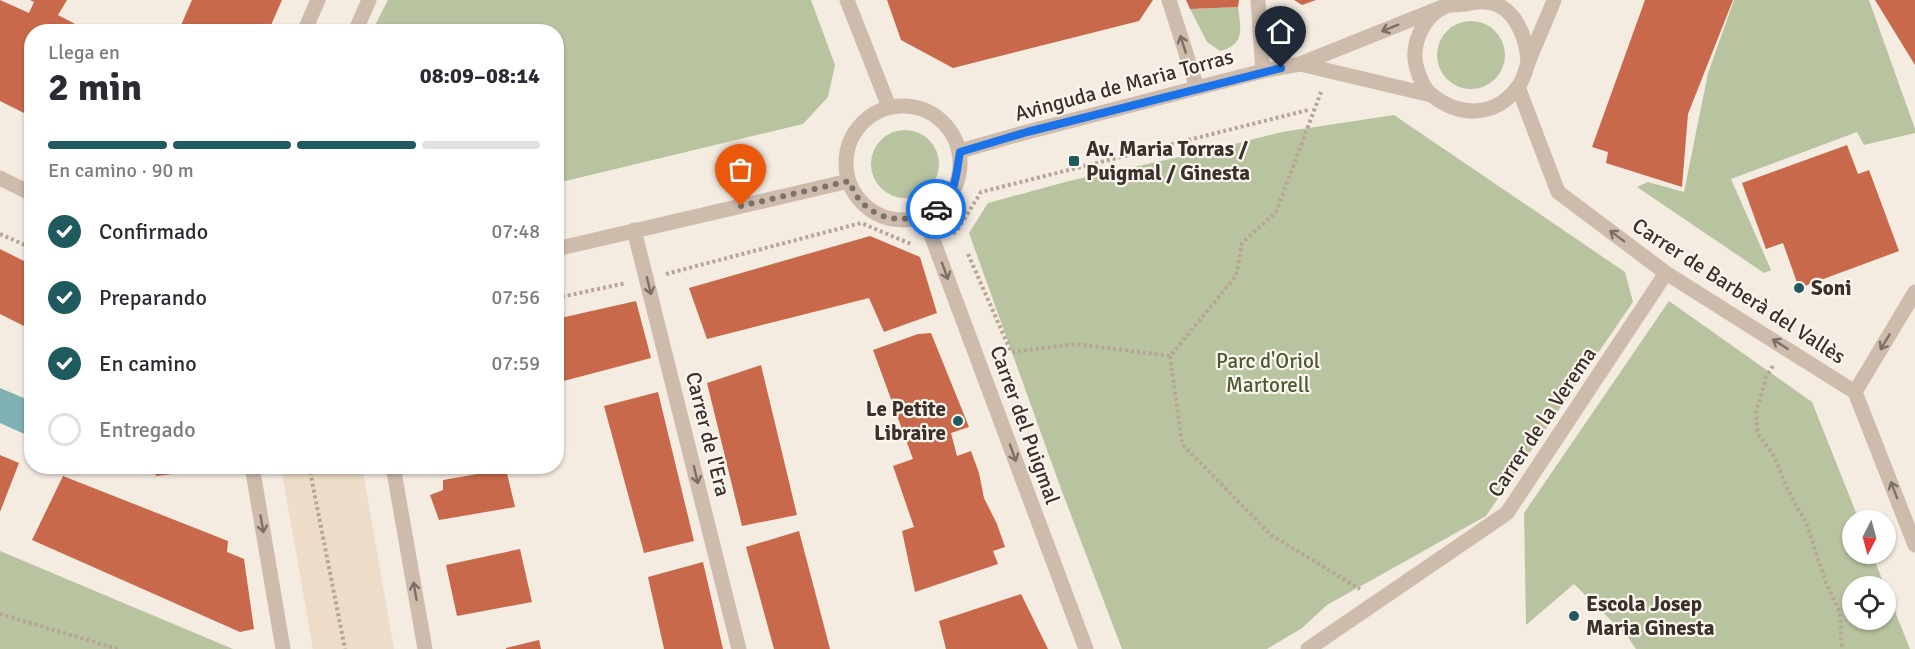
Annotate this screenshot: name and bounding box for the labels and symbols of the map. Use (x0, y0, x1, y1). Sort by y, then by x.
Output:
pin (1255, 6, 1306, 68)
one-way arrow (1382, 23, 1400, 34)
one-way arrow (1177, 35, 1188, 54)
street label: Avinguda de Maria Torras (1012, 43, 1236, 127)
place label: Av. Maria Torras / Puigmal / Ginesta (1086, 136, 1250, 186)
pin (715, 144, 766, 206)
marker: Av. Maria Torras / Puigmal / Ginesta (1067, 154, 1081, 168)
courier (906, 179, 966, 239)
street label: Carrer de Barberà del Vallès (1628, 212, 1850, 370)
one-way arrow (1610, 230, 1626, 242)
one-way arrow (940, 261, 951, 279)
place label: Soni (1811, 275, 1851, 301)
one-way arrow (644, 276, 656, 295)
marker: Soni (1792, 281, 1806, 295)
one-way arrow (1879, 333, 1891, 350)
one-way arrow (1772, 337, 1789, 349)
street label: Carrer del Puigmal (984, 342, 1066, 508)
street label: Carrer de la Verema (1482, 342, 1602, 502)
park label: Parc d'Oriol Martorell (1216, 348, 1320, 398)
street label: Carrer de l'Era (680, 369, 736, 499)
place label: Le Petite Libraire (866, 396, 946, 446)
marker: Le Petite Libraire (951, 414, 965, 428)
one-way arrow (1008, 443, 1019, 462)
one-way arrow (691, 466, 703, 485)
one-way arrow (1887, 481, 1898, 500)
north arrow (1842, 510, 1896, 564)
one-way arrow (257, 514, 268, 533)
one-way arrow (409, 582, 420, 602)
place label: Escola Josep Maria Ginesta (1586, 591, 1715, 641)
marker: Escola Josep Maria Ginesta (1567, 609, 1581, 623)

